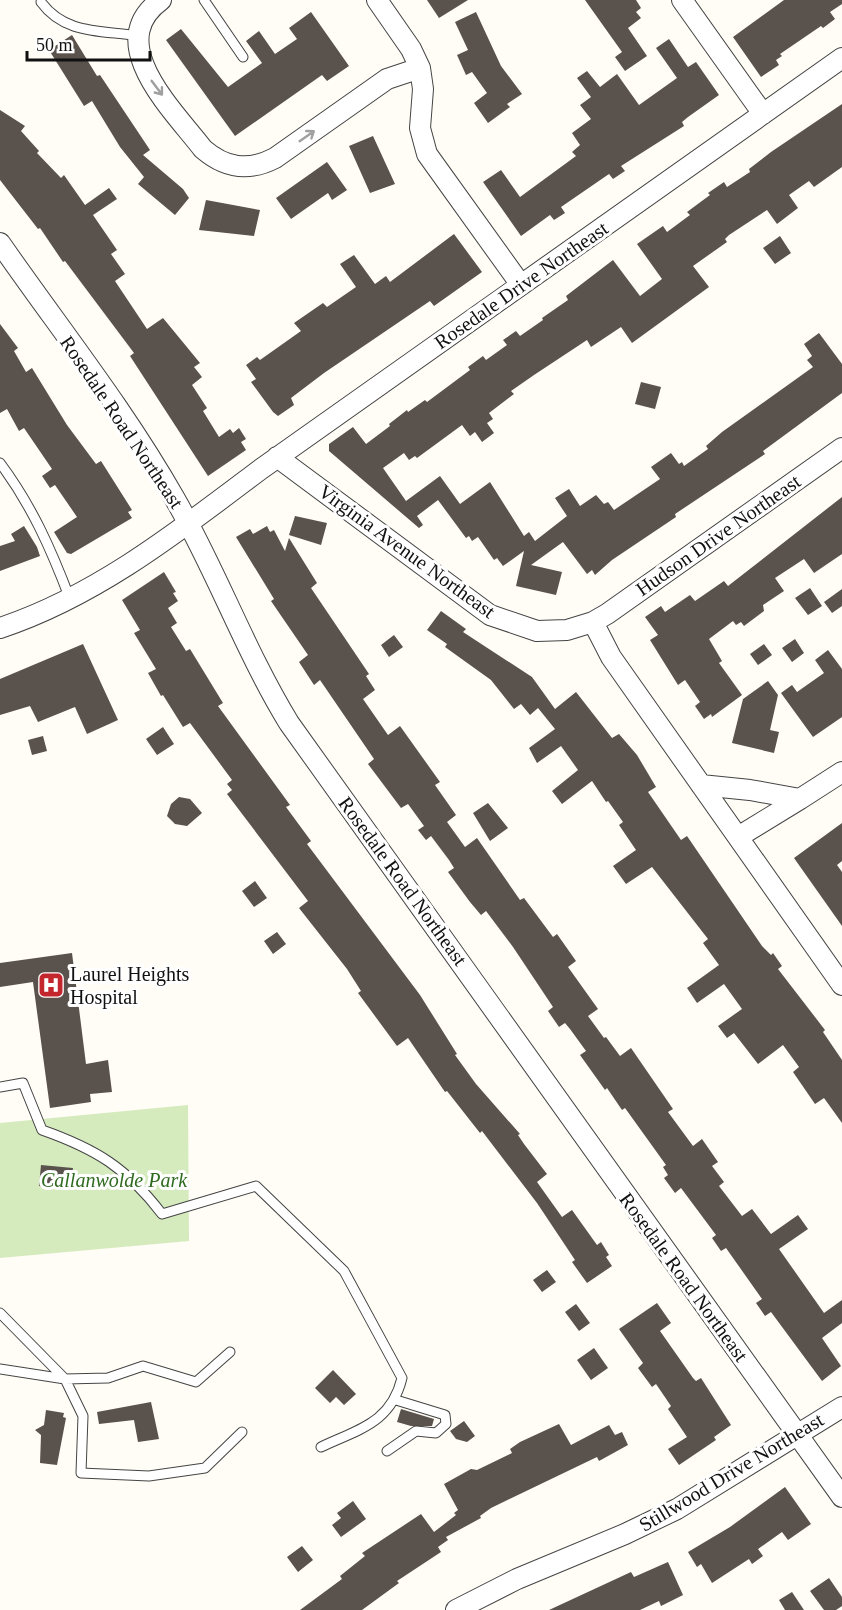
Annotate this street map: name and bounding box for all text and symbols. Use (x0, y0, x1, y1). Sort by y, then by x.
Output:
scale bar (27, 24, 150, 62)
text: 50 m (36, 35, 73, 55)
one-way arrow (150, 79, 163, 95)
one-way arrow (298, 130, 314, 142)
street label: Rosedale Drive Northeast (430, 216, 612, 353)
street label: Rosedale Road Northeast (56, 332, 188, 513)
street label: Hudson Drive Northeast (632, 470, 805, 600)
street label: Virginia Avenue Northeast (314, 480, 500, 623)
street label: Rosedale Road Northeast (334, 792, 472, 970)
place label: Laurel Heights Hospital (70, 963, 190, 1009)
hospital icon: Laurel Heights Hospital (36, 970, 66, 1000)
park label: Callanwolde Park (41, 1169, 188, 1191)
street label: Rosedale Road Northeast (615, 1188, 753, 1366)
street label: Stillwood Drive Northeast (635, 1408, 828, 1536)

